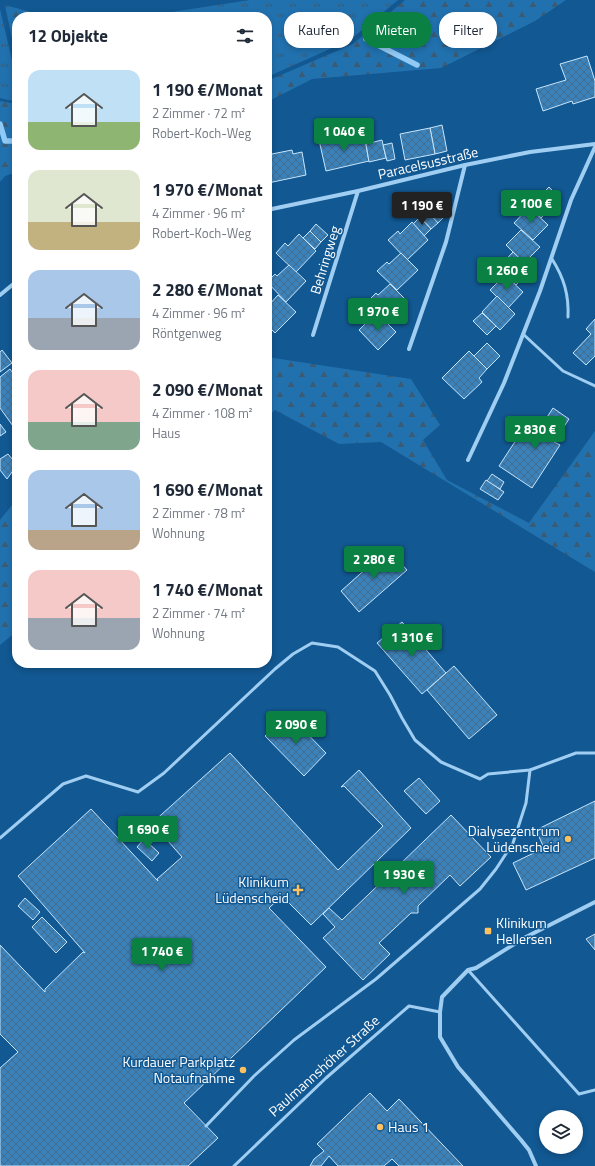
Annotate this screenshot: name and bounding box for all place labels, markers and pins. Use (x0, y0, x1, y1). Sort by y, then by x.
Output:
pin: 1 040 € (307, 118, 381, 152)
pin: 2 100 € (494, 190, 568, 224)
pin: 1 190 € (385, 192, 459, 226)
pin: 1 260 € (470, 257, 544, 291)
pin: 1 970 € (341, 298, 415, 332)
pin: 2 830 € (498, 416, 572, 450)
pin: 2 280 € (337, 546, 411, 580)
pin: 1 310 € (375, 624, 449, 658)
pin: 2 090 € (259, 711, 333, 745)
pin: 1 690 € (111, 816, 185, 850)
place label: Dialysezentrum Lüdenscheid (468, 820, 560, 857)
marker: Dialysezentrum Lüdenscheid (563, 834, 573, 844)
pin: 1 930 € (367, 861, 441, 895)
place label: Klinikum Lüdenscheid (215, 871, 289, 908)
marker: Klinikum Lüdenscheid (292, 884, 304, 896)
place label: Klinikum Hellersen (496, 912, 552, 949)
marker: Klinikum Hellersen (483, 926, 493, 936)
pin: 1 740 € (125, 938, 199, 972)
place label: Kurdauer Parkplatz Notaufnahme (123, 1051, 235, 1088)
marker: Kurdauer Parkplatz Notaufnahme (238, 1065, 248, 1075)
place label: Haus 1 (388, 1116, 429, 1137)
marker: Haus 1 (375, 1122, 385, 1132)

